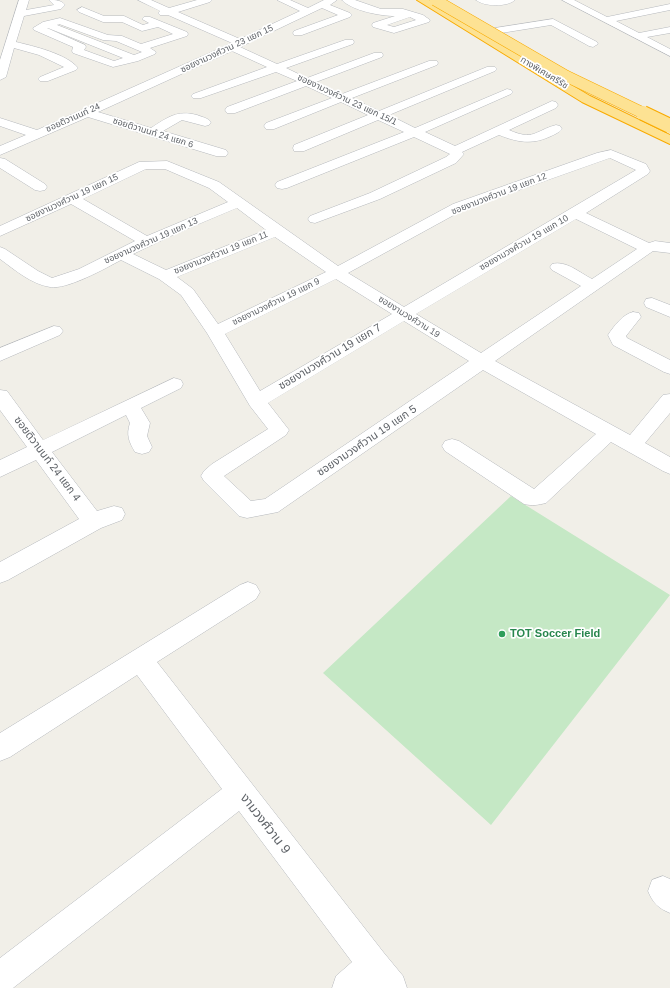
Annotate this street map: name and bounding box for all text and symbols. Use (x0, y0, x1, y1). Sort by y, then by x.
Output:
street label: ซอยงามวงศ์วาน 23 แยก 15 (179, 23, 275, 75)
street label: ทางพิเศษศรีรัช (518, 55, 570, 91)
street label: ซอยงามวงศ์วาน 23 แยก 15/1 (295, 72, 399, 128)
street label: ซอยติวานนท์ 24 (44, 101, 102, 135)
street label: ซอยติวานนท์ 24 แยก 6 (111, 116, 195, 150)
street label: ซอยงามวงศ์วาน 19 แยก 12 (450, 171, 548, 217)
street label: ซอยงามวงศ์วาน 19 แยก 15 (24, 172, 120, 224)
street label: ซอยงามวงศ์วาน 19 แยก 10 (477, 213, 571, 273)
street label: ซอยงามวงศ์วาน 19 แยก 13 (103, 215, 199, 267)
street label: ซอยงามวงศ์วาน 19 แยก 11 (172, 229, 270, 277)
street label: ซอยงามวงศ์วาน 19 แยก 9 (230, 276, 322, 328)
street label: ซอยงามวงศ์วาน 19 (376, 294, 442, 340)
street label: ซอยงามวงศ์วาน 19 แยก 7 (276, 321, 384, 393)
street label: ซอยงามวงศ์วาน 19 แยก 5 (315, 403, 419, 479)
street label: ซอยติวานนท์ 24 แยก 4 (11, 414, 83, 504)
place label: TOT Soccer Field (510, 627, 600, 641)
marker: TOT Soccer Field (497, 629, 507, 639)
street label: งามวงศ์วาน 9 (237, 791, 293, 857)

